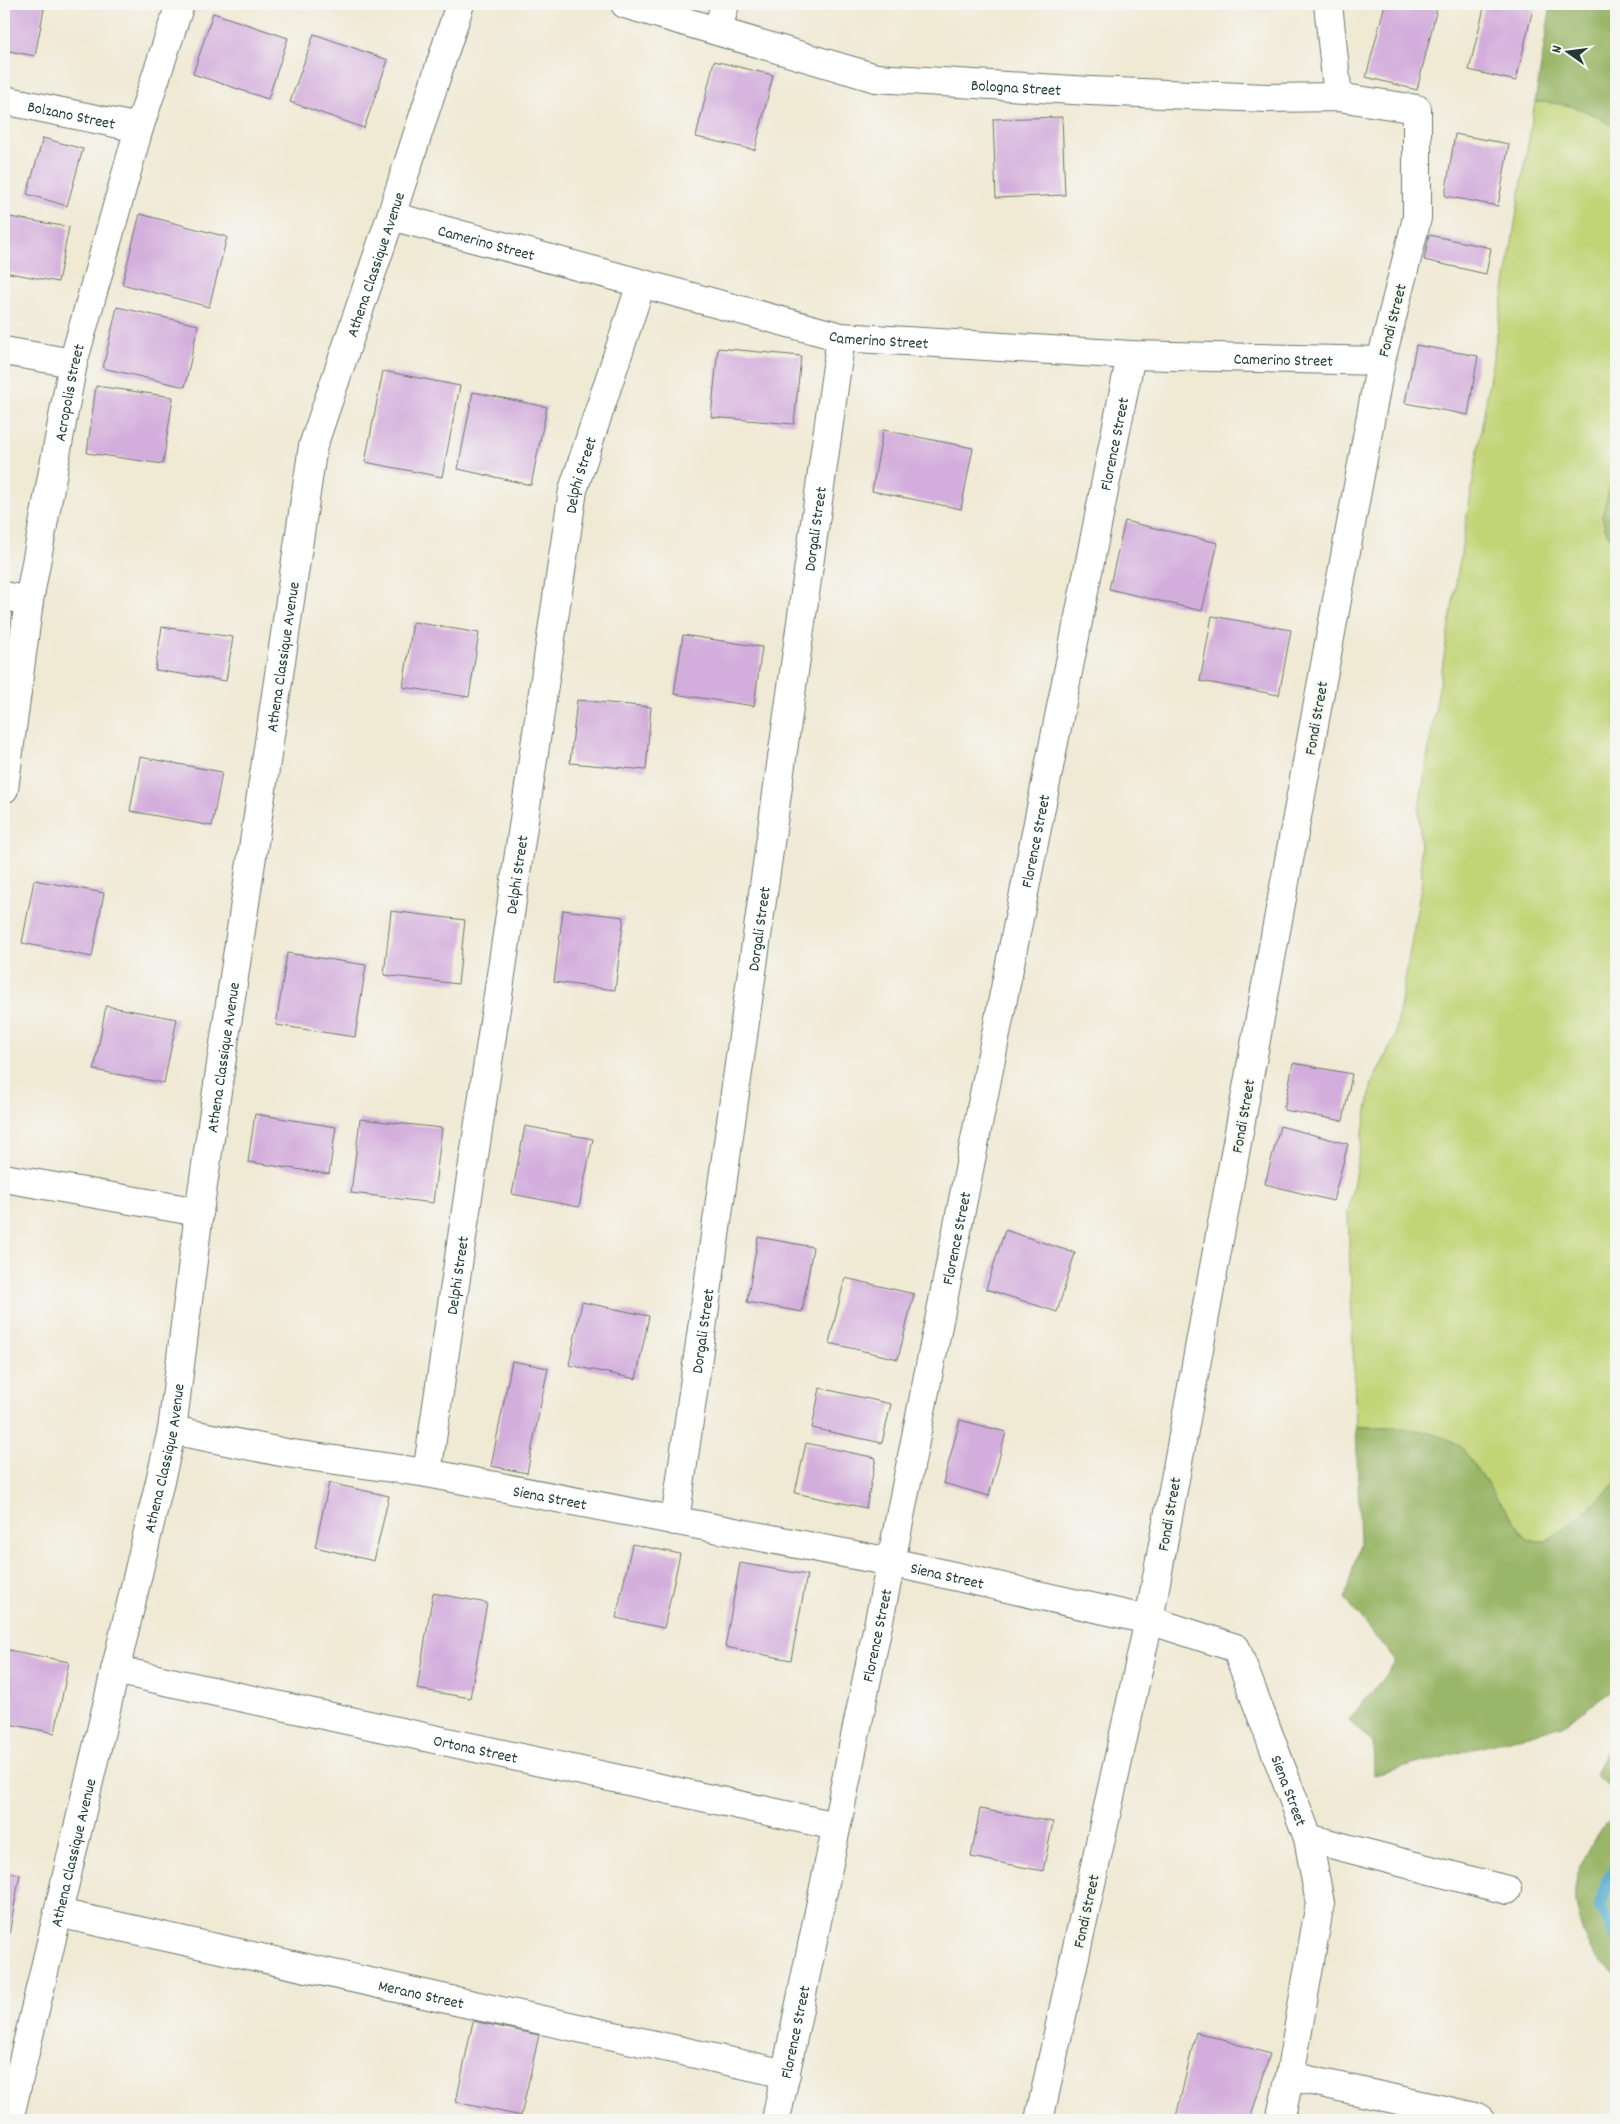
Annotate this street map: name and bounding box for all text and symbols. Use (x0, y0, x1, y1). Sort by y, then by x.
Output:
north arrow (1542, 28, 1592, 78)
text: N (1547, 43, 1568, 55)
street label: Bologna Street (970, 75, 1062, 103)
street label: Bolzano Street (25, 96, 117, 137)
street label: Athena Classique Avenue (342, 189, 412, 341)
street label: Camerino Street (435, 220, 537, 268)
street label: Fondi Street (1373, 282, 1414, 360)
street label: Camerino Street (826, 325, 929, 356)
street label: Acropolis Street (50, 341, 92, 443)
street label: Camerino Street (1233, 348, 1333, 374)
street label: Florence Street (1095, 395, 1136, 493)
street label: Delphi Street (561, 434, 604, 515)
street label: Dorgali Street (799, 485, 834, 573)
street label: Athena Classique Avenue (262, 580, 307, 734)
street label: Fondi Street (1300, 680, 1335, 757)
street label: Florence Street (1016, 793, 1057, 890)
street label: Delphi Street (501, 834, 536, 916)
street label: Dorgali Street (743, 885, 778, 973)
street label: Athena Classique Avenue (202, 981, 247, 1135)
street label: Fondi Street (1227, 1078, 1262, 1155)
street label: Florence Street (937, 1190, 978, 1287)
street label: Delphi Street (442, 1235, 476, 1316)
street label: Dorgali Street (687, 1287, 721, 1375)
street label: Athena Classique Avenue (139, 1382, 192, 1535)
street label: Fondi Street (1153, 1476, 1188, 1553)
street label: Siena Street (511, 1481, 588, 1517)
street label: Siena Street (908, 1558, 986, 1597)
street label: Florence Street (858, 1587, 899, 1684)
street label: Ortona Street (431, 1730, 520, 1771)
street label: Siena Street (1264, 1752, 1312, 1830)
street label: Athena Classique Avenue (46, 1776, 103, 1929)
street label: Fondi Street (1068, 1873, 1106, 1950)
street label: Merano Street (376, 1975, 466, 2016)
street label: Florence Street (776, 1984, 817, 2081)

